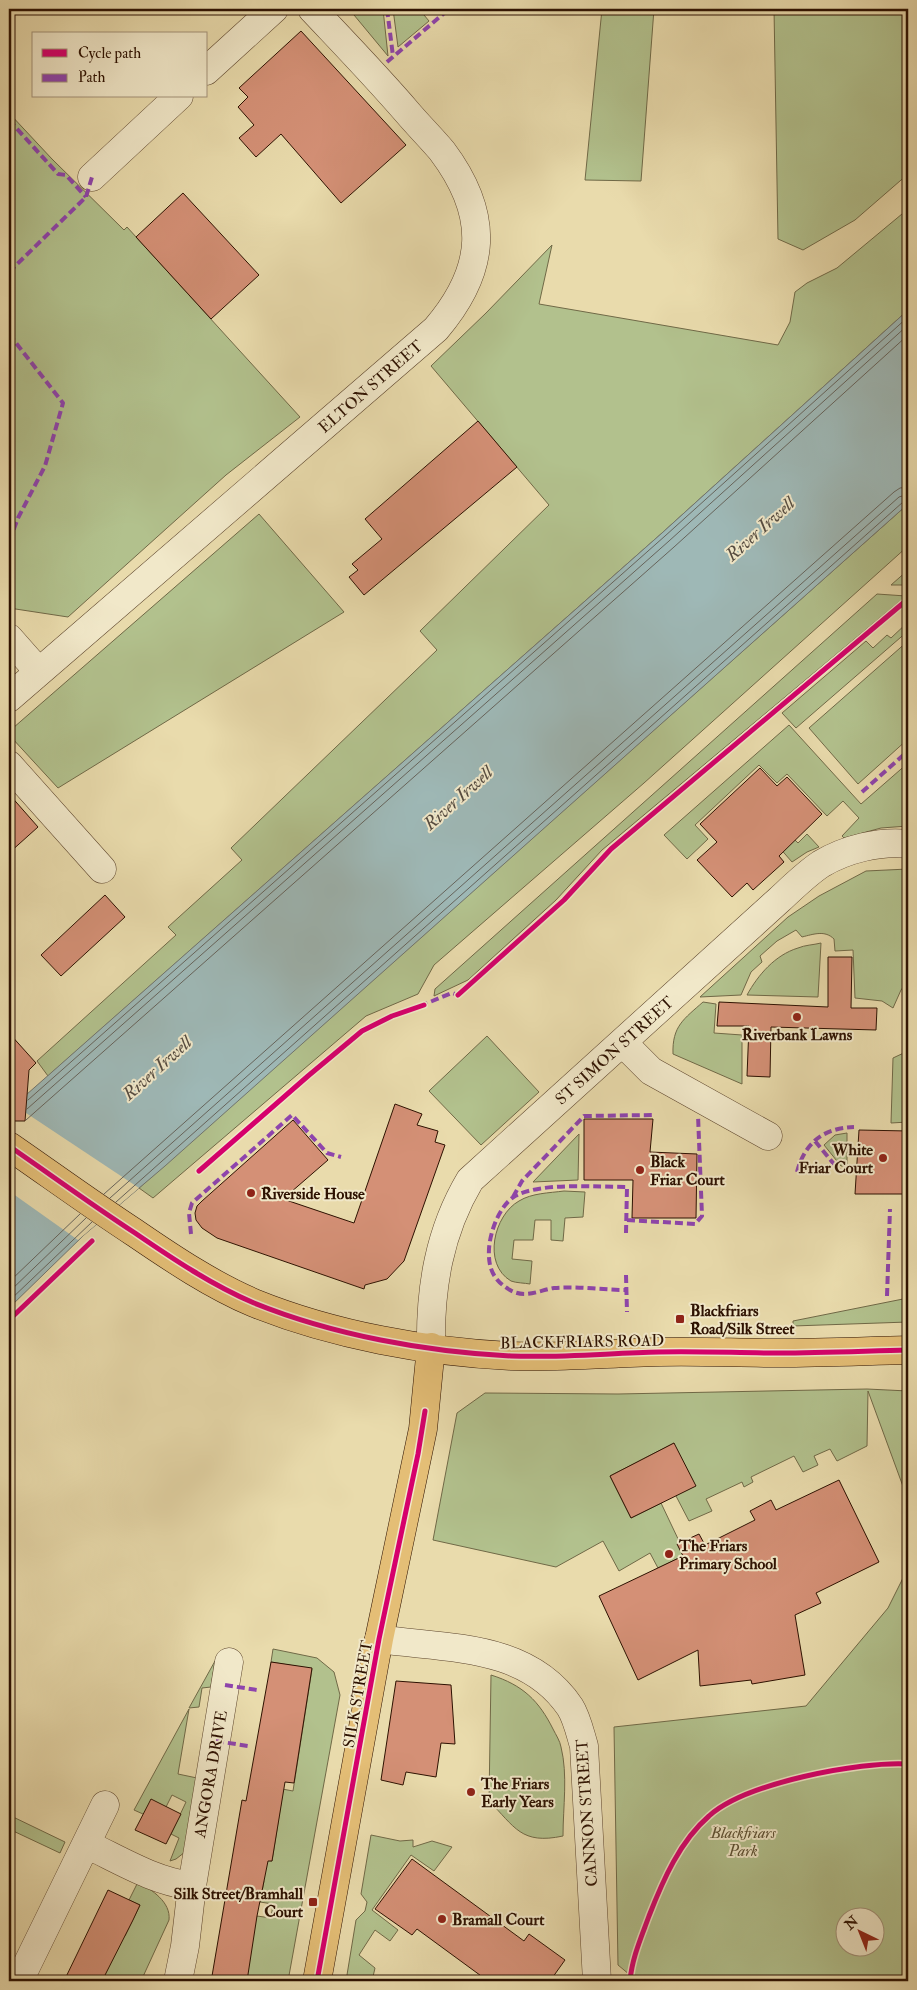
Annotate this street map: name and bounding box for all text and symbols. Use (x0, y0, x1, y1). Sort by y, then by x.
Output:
legend (32, 32, 208, 98)
text: Cycle path (78, 44, 141, 64)
text: Path (78, 68, 105, 87)
street label: ELTON STREET (314, 336, 427, 437)
water label: River Irwell (720, 491, 801, 567)
water label: River Irwell (418, 760, 499, 836)
street label: ST SIMON STREET (551, 992, 678, 1109)
marker: Riverbank Lawns (791, 1011, 803, 1023)
place label: Riverbank Lawns (742, 1025, 853, 1045)
water label: River Irwell (117, 1030, 198, 1106)
place label: White Friar Court (798, 1140, 874, 1178)
place label: Black Friar Court (650, 1152, 725, 1190)
marker: White Friar Court (877, 1152, 889, 1164)
marker: Black Friar Court (634, 1164, 646, 1176)
place label: Riverside House (261, 1184, 365, 1204)
marker: Riverside House (245, 1187, 257, 1199)
place label: Blackfriars Road/Silk Street (690, 1301, 795, 1339)
marker: Blackfriars Road/Silk Street (674, 1313, 686, 1325)
street label: BLACKFRIARS ROAD (500, 1331, 664, 1353)
place label: The Friars Primary School (678, 1536, 778, 1575)
marker: The Friars Primary School (663, 1548, 675, 1560)
street label: SILK STREET (339, 1639, 377, 1749)
street label: ANGORA DRIVE (190, 1709, 232, 1840)
street label: CANNON STREET (572, 1738, 602, 1887)
place label: The Friars Early Years (480, 1774, 554, 1813)
marker: The Friars Early Years (465, 1786, 477, 1798)
park label: Blackfriars Park (709, 1823, 776, 1861)
place label: Silk Street/Bramhall Court (174, 1884, 304, 1922)
marker: Silk Street/Bramhall Court (307, 1896, 319, 1908)
north arrow (834, 1908, 884, 1958)
place label: Bramall Court (452, 1910, 545, 1930)
text: N (840, 1912, 862, 1934)
marker: Bramall Court (436, 1913, 448, 1925)

